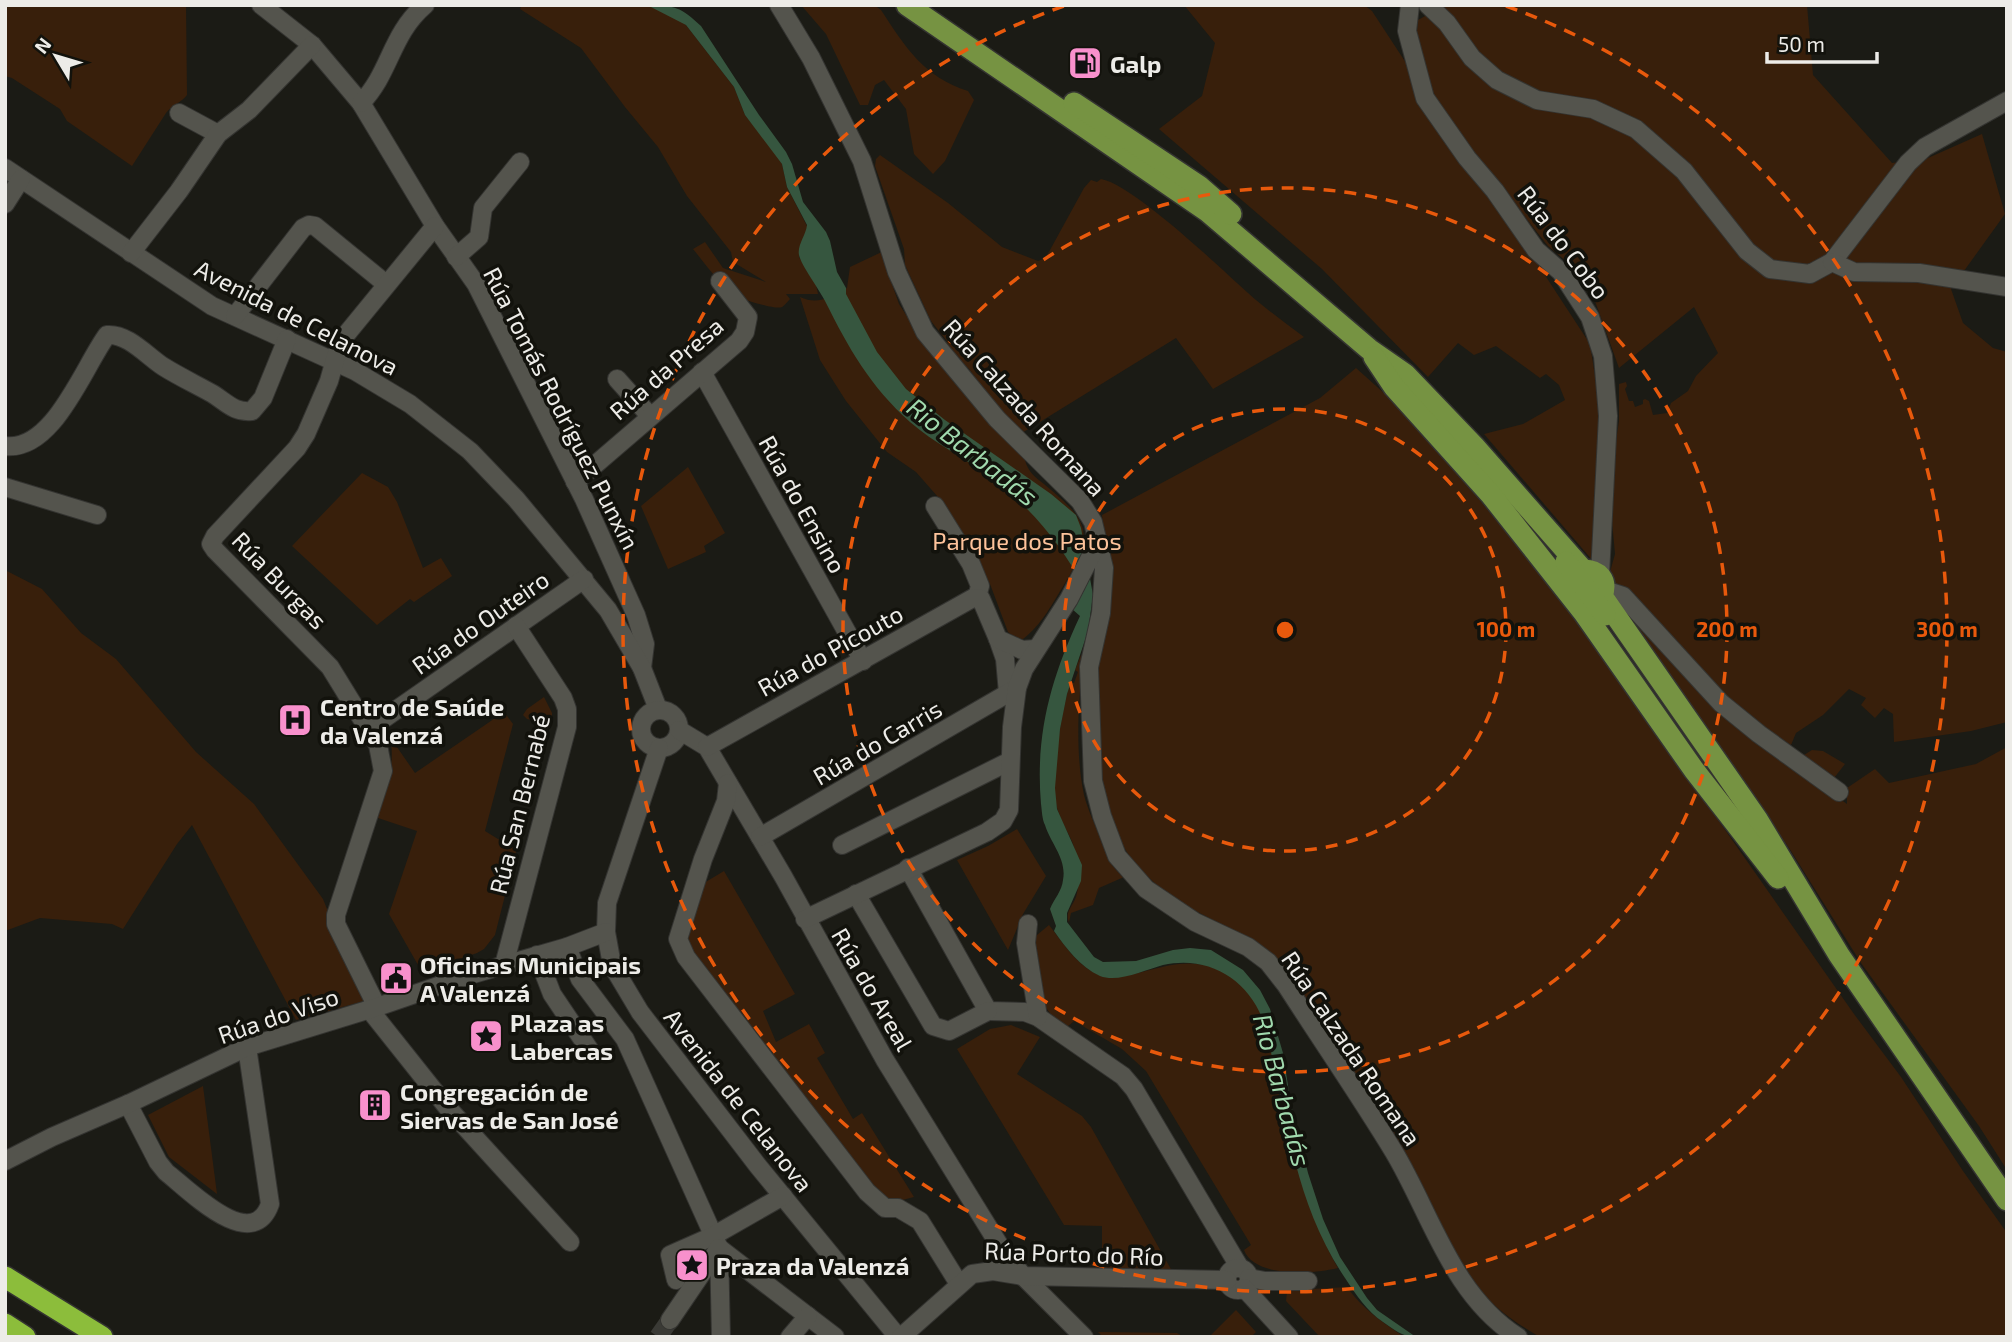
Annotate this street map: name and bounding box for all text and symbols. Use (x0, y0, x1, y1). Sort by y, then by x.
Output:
north arrow (21, 21, 91, 91)
scale bar (1767, 21, 1877, 65)
text: 50 m (1778, 31, 1825, 56)
text: N (29, 33, 55, 58)
fuel station icon: Galp (1066, 44, 1104, 82)
place label: Galp (1110, 49, 1162, 78)
street label: Rúa do Cobo (1512, 180, 1616, 304)
street label: Avenida de Celanova (191, 253, 403, 381)
street label: Rúa Tomás Rodríguez Punxín (478, 262, 646, 554)
street label: Rúa da Presa (603, 311, 729, 425)
street label: Rúa Calzada Romana (938, 312, 1112, 502)
water label: Rio Barbadás (902, 390, 1044, 512)
street label: Rúa do Ensino (753, 430, 853, 578)
street label: Rúa Burgas (227, 525, 333, 635)
park label: Parque dos Patos (932, 526, 1122, 555)
street label: Rúa do Outeiro (406, 564, 554, 680)
street label: Rúa do Picouto (752, 598, 908, 702)
text: 100 m (1477, 616, 1535, 641)
text: 200 m (1696, 616, 1758, 641)
text: 300 m (1916, 616, 1978, 641)
centre of rings (1273, 618, 1297, 642)
place label: Centro de Saúde da Valenzá (320, 692, 504, 749)
street label: Rúa do Carris (807, 693, 947, 791)
hospital icon: Centro de Saúde da Valenzá (276, 701, 314, 739)
street label: Rúa San Bernabé (483, 711, 555, 897)
street label: Rúa do Areal (826, 923, 920, 1055)
street label: Rúa Calzada Romana (1276, 945, 1428, 1151)
place label: Oficinas Municipais A Valenzá (420, 950, 641, 1007)
public building icon: Oficinas Municipais A Valenzá (377, 959, 415, 997)
street label: Rúa do Viso (214, 981, 342, 1049)
street label: Avenida de Celanova (659, 1003, 819, 1197)
place label: Plaza as Labercas (510, 1008, 613, 1065)
water label: Rio Barbadás (1248, 1010, 1318, 1170)
place icon: Plaza as Labercas (467, 1017, 505, 1055)
place label: Congregación de Siervas de San José (400, 1077, 619, 1134)
building icon: Congregación de Siervas de San José (356, 1086, 394, 1124)
street label: Rúa Porto do Río (984, 1235, 1164, 1271)
place icon: Praza da Valenzá (673, 1246, 711, 1284)
place label: Praza da Valenzá (716, 1251, 909, 1280)

